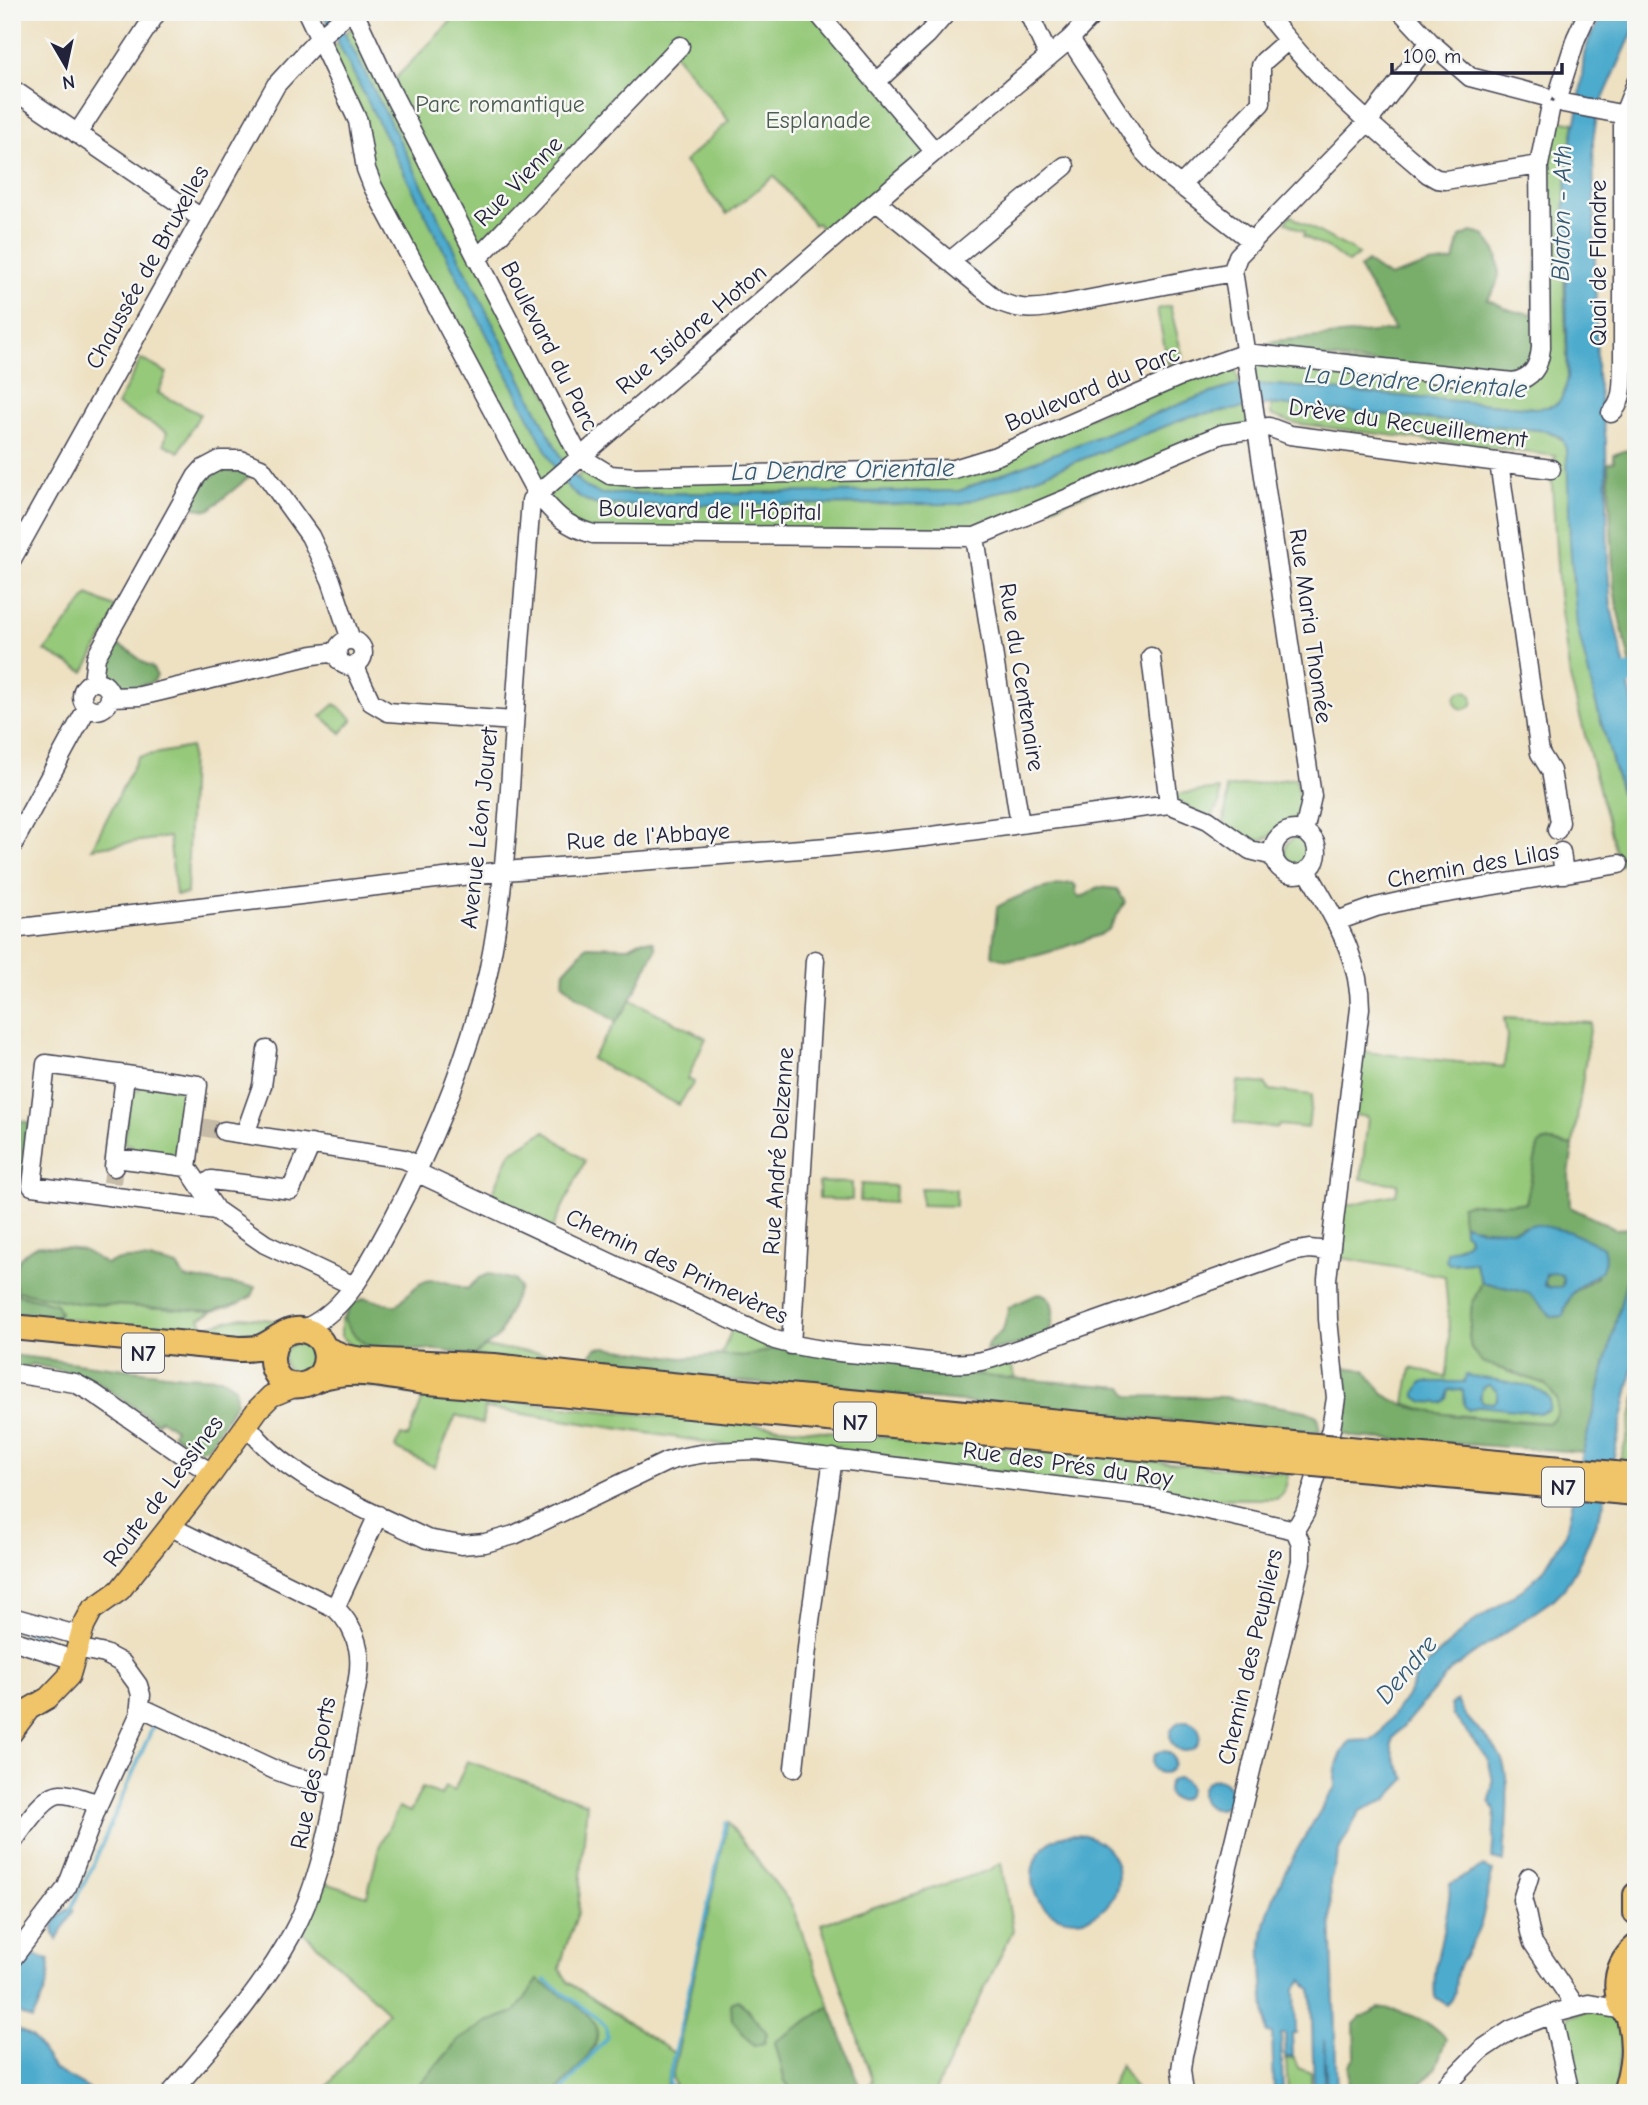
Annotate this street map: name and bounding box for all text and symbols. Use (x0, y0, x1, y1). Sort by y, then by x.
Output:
north arrow (32, 32, 102, 102)
scale bar (1392, 32, 1562, 76)
text: 100 m (1403, 44, 1461, 68)
text: N (61, 70, 76, 94)
park label: Parc romantique (415, 90, 585, 118)
park label: Esplanade (765, 106, 871, 134)
street label: Rue Vienne (468, 130, 568, 232)
water label: Blaton - Ath (1546, 145, 1578, 282)
street label: Chaussée de Bruxelles (79, 160, 215, 374)
street label: Quai de Flandre (1584, 180, 1612, 346)
street label: Boulevard du Parc (495, 256, 605, 436)
street label: Rue Isidore Hoton (610, 258, 772, 400)
street label: Boulevard du Parc (1001, 339, 1183, 437)
water label: La Dendre Orientale (1303, 359, 1529, 405)
street label: Drève du Recueillement (1287, 392, 1530, 454)
water label: La Dendre Orientale (731, 453, 955, 487)
street label: Boulevard de l'Hôpital (598, 494, 822, 526)
street label: Rue Maria Thomée (1283, 527, 1339, 725)
street label: Rue du Centenaire (993, 581, 1051, 773)
street label: Avenue Léon Jouret (454, 725, 504, 930)
street label: Rue de l'Abbaye (565, 816, 731, 856)
street label: Chemin des Lilas (1385, 836, 1561, 894)
street label: Rue André Delzenne (757, 1046, 799, 1256)
street label: Chemin des Primevères (561, 1202, 793, 1330)
road number: N7 (122, 1334, 164, 1372)
road number: N7 (834, 1402, 876, 1442)
street label: Route de Lessines (97, 1410, 229, 1572)
street label: Rue des Prés du Roy (961, 1435, 1175, 1493)
road number: N7 (1542, 1468, 1584, 1506)
street label: Chemin des Peupliers (1212, 1546, 1288, 1768)
water label: Dendre (1369, 1629, 1444, 1710)
street label: Rue des Sports (285, 1695, 341, 1851)

